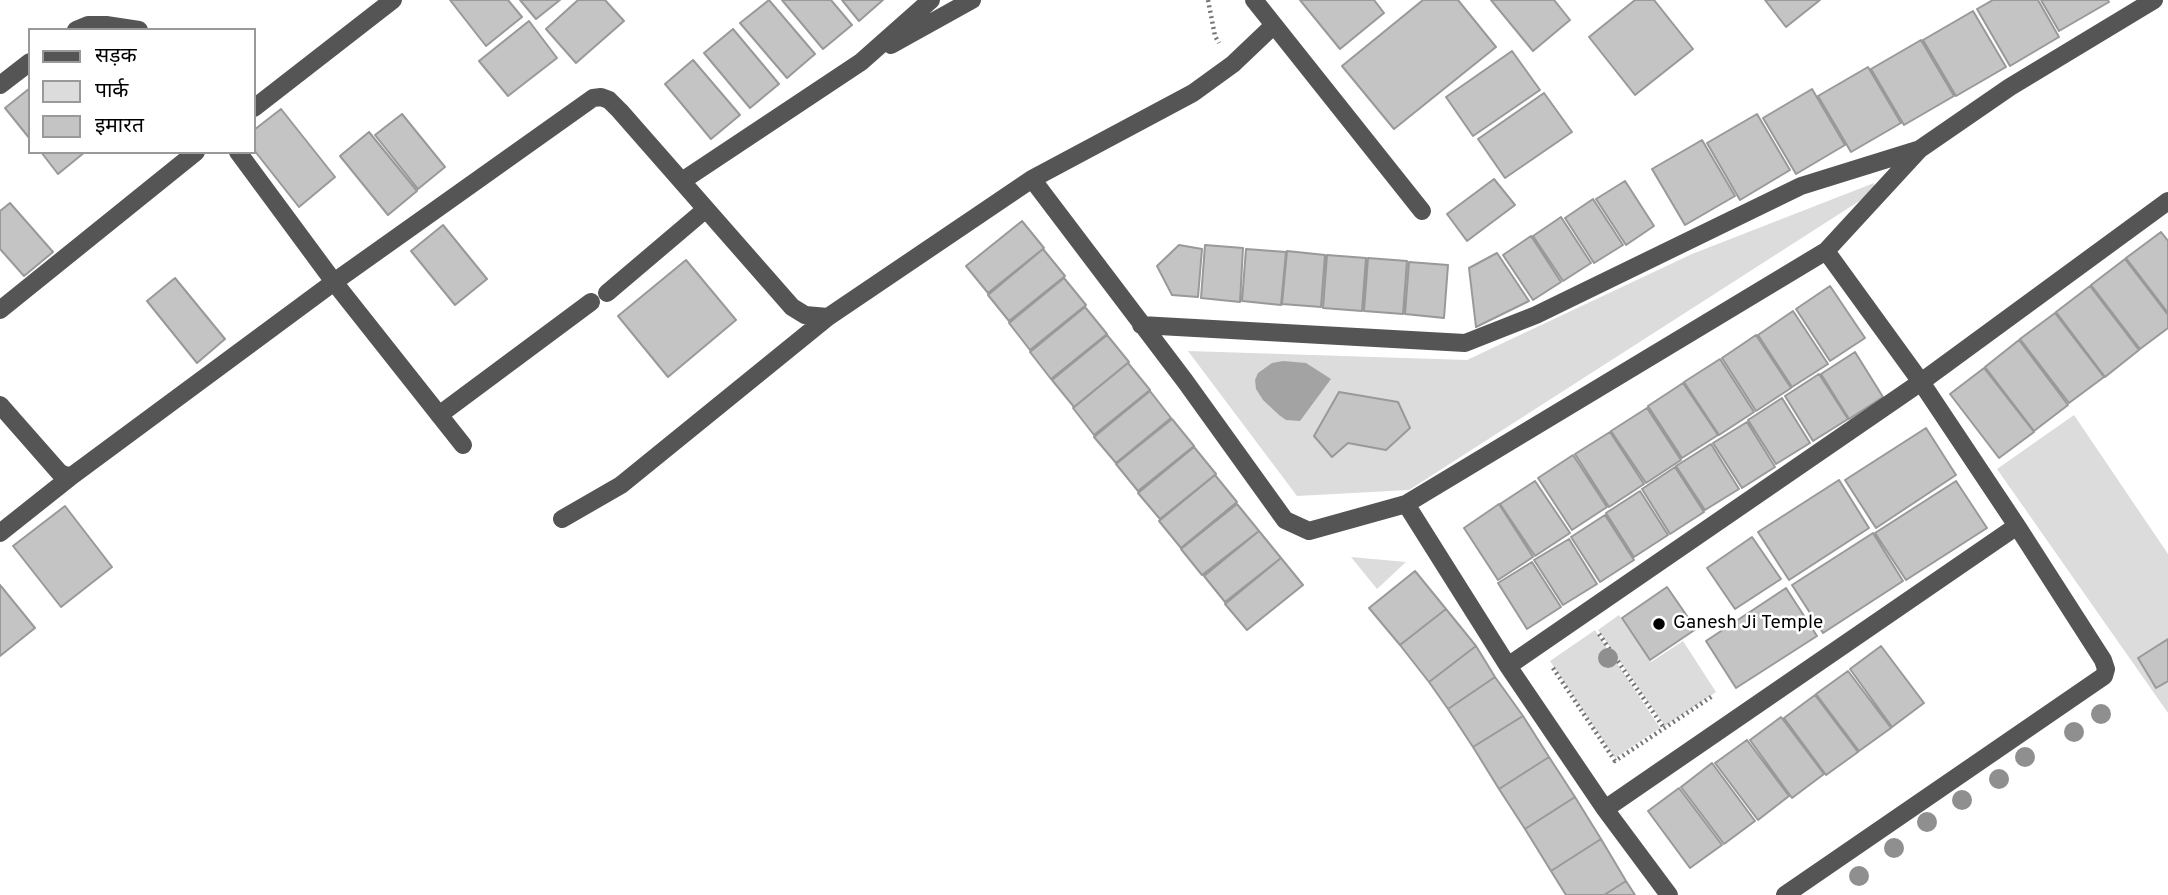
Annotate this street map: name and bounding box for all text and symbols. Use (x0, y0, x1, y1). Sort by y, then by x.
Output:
legend (28, 28, 256, 154)
text: सड़क (95, 43, 137, 70)
text: पार्क (95, 78, 129, 105)
text: इमारत (95, 113, 144, 140)
place label: Ganesh Ji Temple (1673, 613, 1823, 635)
marker: Ganesh Ji Temple (1651, 616, 1667, 632)

